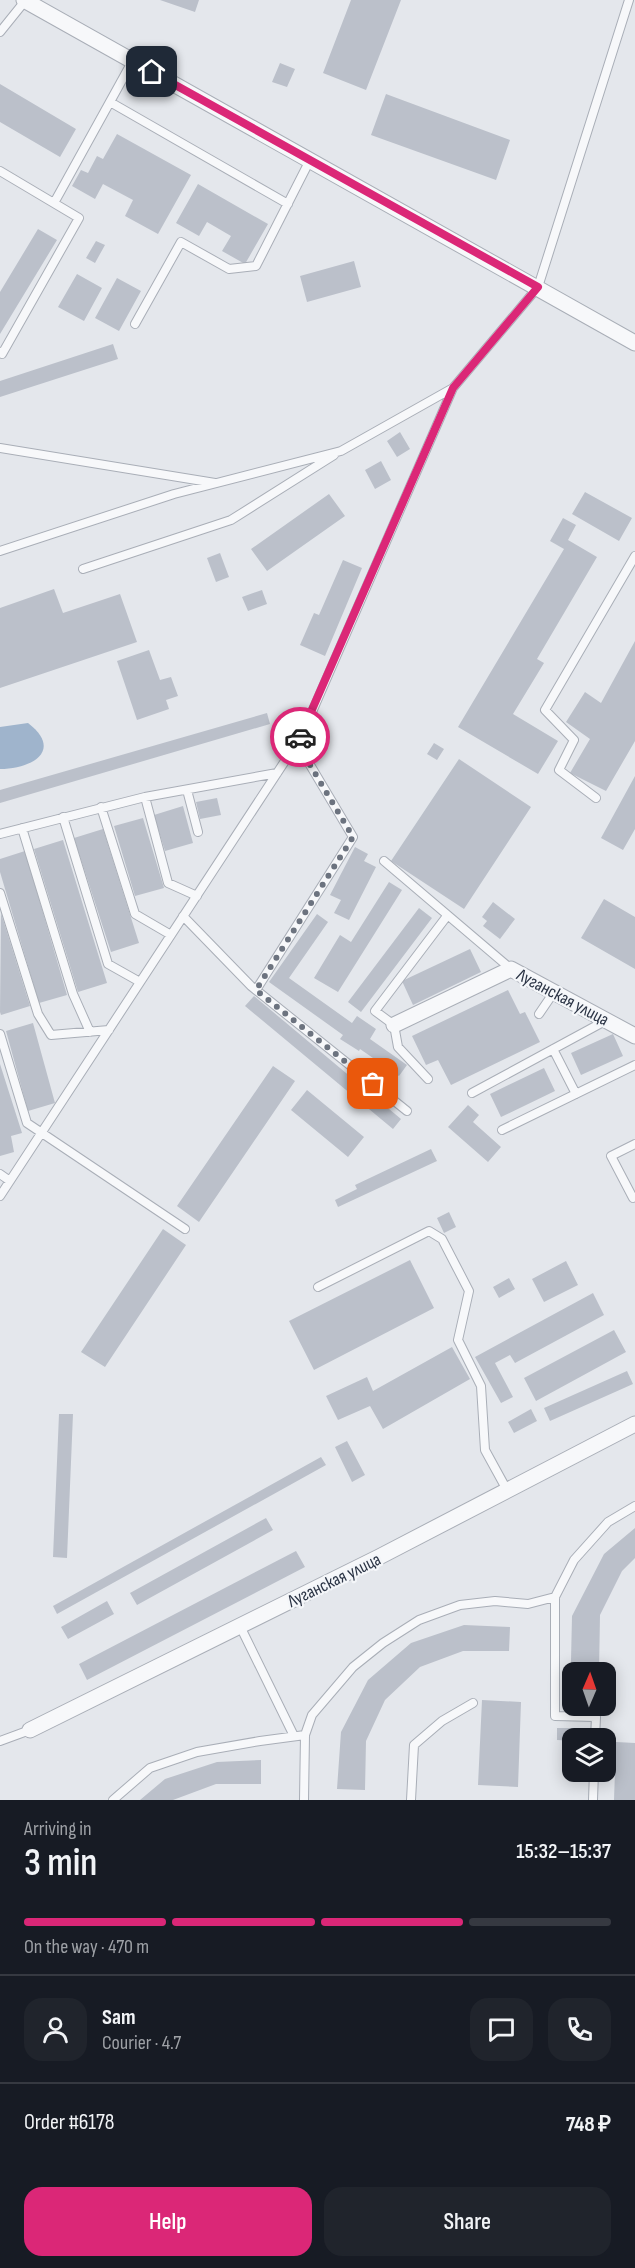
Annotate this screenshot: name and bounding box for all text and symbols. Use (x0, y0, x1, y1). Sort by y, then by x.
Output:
pin (126, 46, 177, 97)
icon: home (135, 55, 168, 88)
courier (270, 707, 330, 767)
icon: car (284, 721, 317, 754)
street label: Луганская улица (512, 964, 612, 1030)
pin (347, 1058, 398, 1109)
icon: bag (356, 1067, 389, 1100)
street label: Луганская улица (283, 1549, 384, 1612)
north arrow (562, 1662, 616, 1716)
map controls (562, 1662, 616, 1782)
button: layers (562, 1728, 616, 1782)
text: Arriving in (24, 1817, 92, 1841)
text: 15:32–15:37 (516, 1838, 611, 1865)
text: 3 min (24, 1840, 97, 1887)
text: On the way · 470 m (24, 1935, 149, 1959)
button: person (24, 1998, 87, 2061)
button: chat (470, 1998, 533, 2061)
button: phone (548, 1998, 611, 2061)
text: Sam (102, 2004, 136, 2031)
text: Courier · 4.7 (102, 2031, 181, 2055)
text: Order #6178 (24, 2109, 114, 2136)
text: 748 ₽ (566, 2111, 611, 2138)
button: Help (24, 2187, 312, 2256)
button: Share (324, 2187, 611, 2256)

